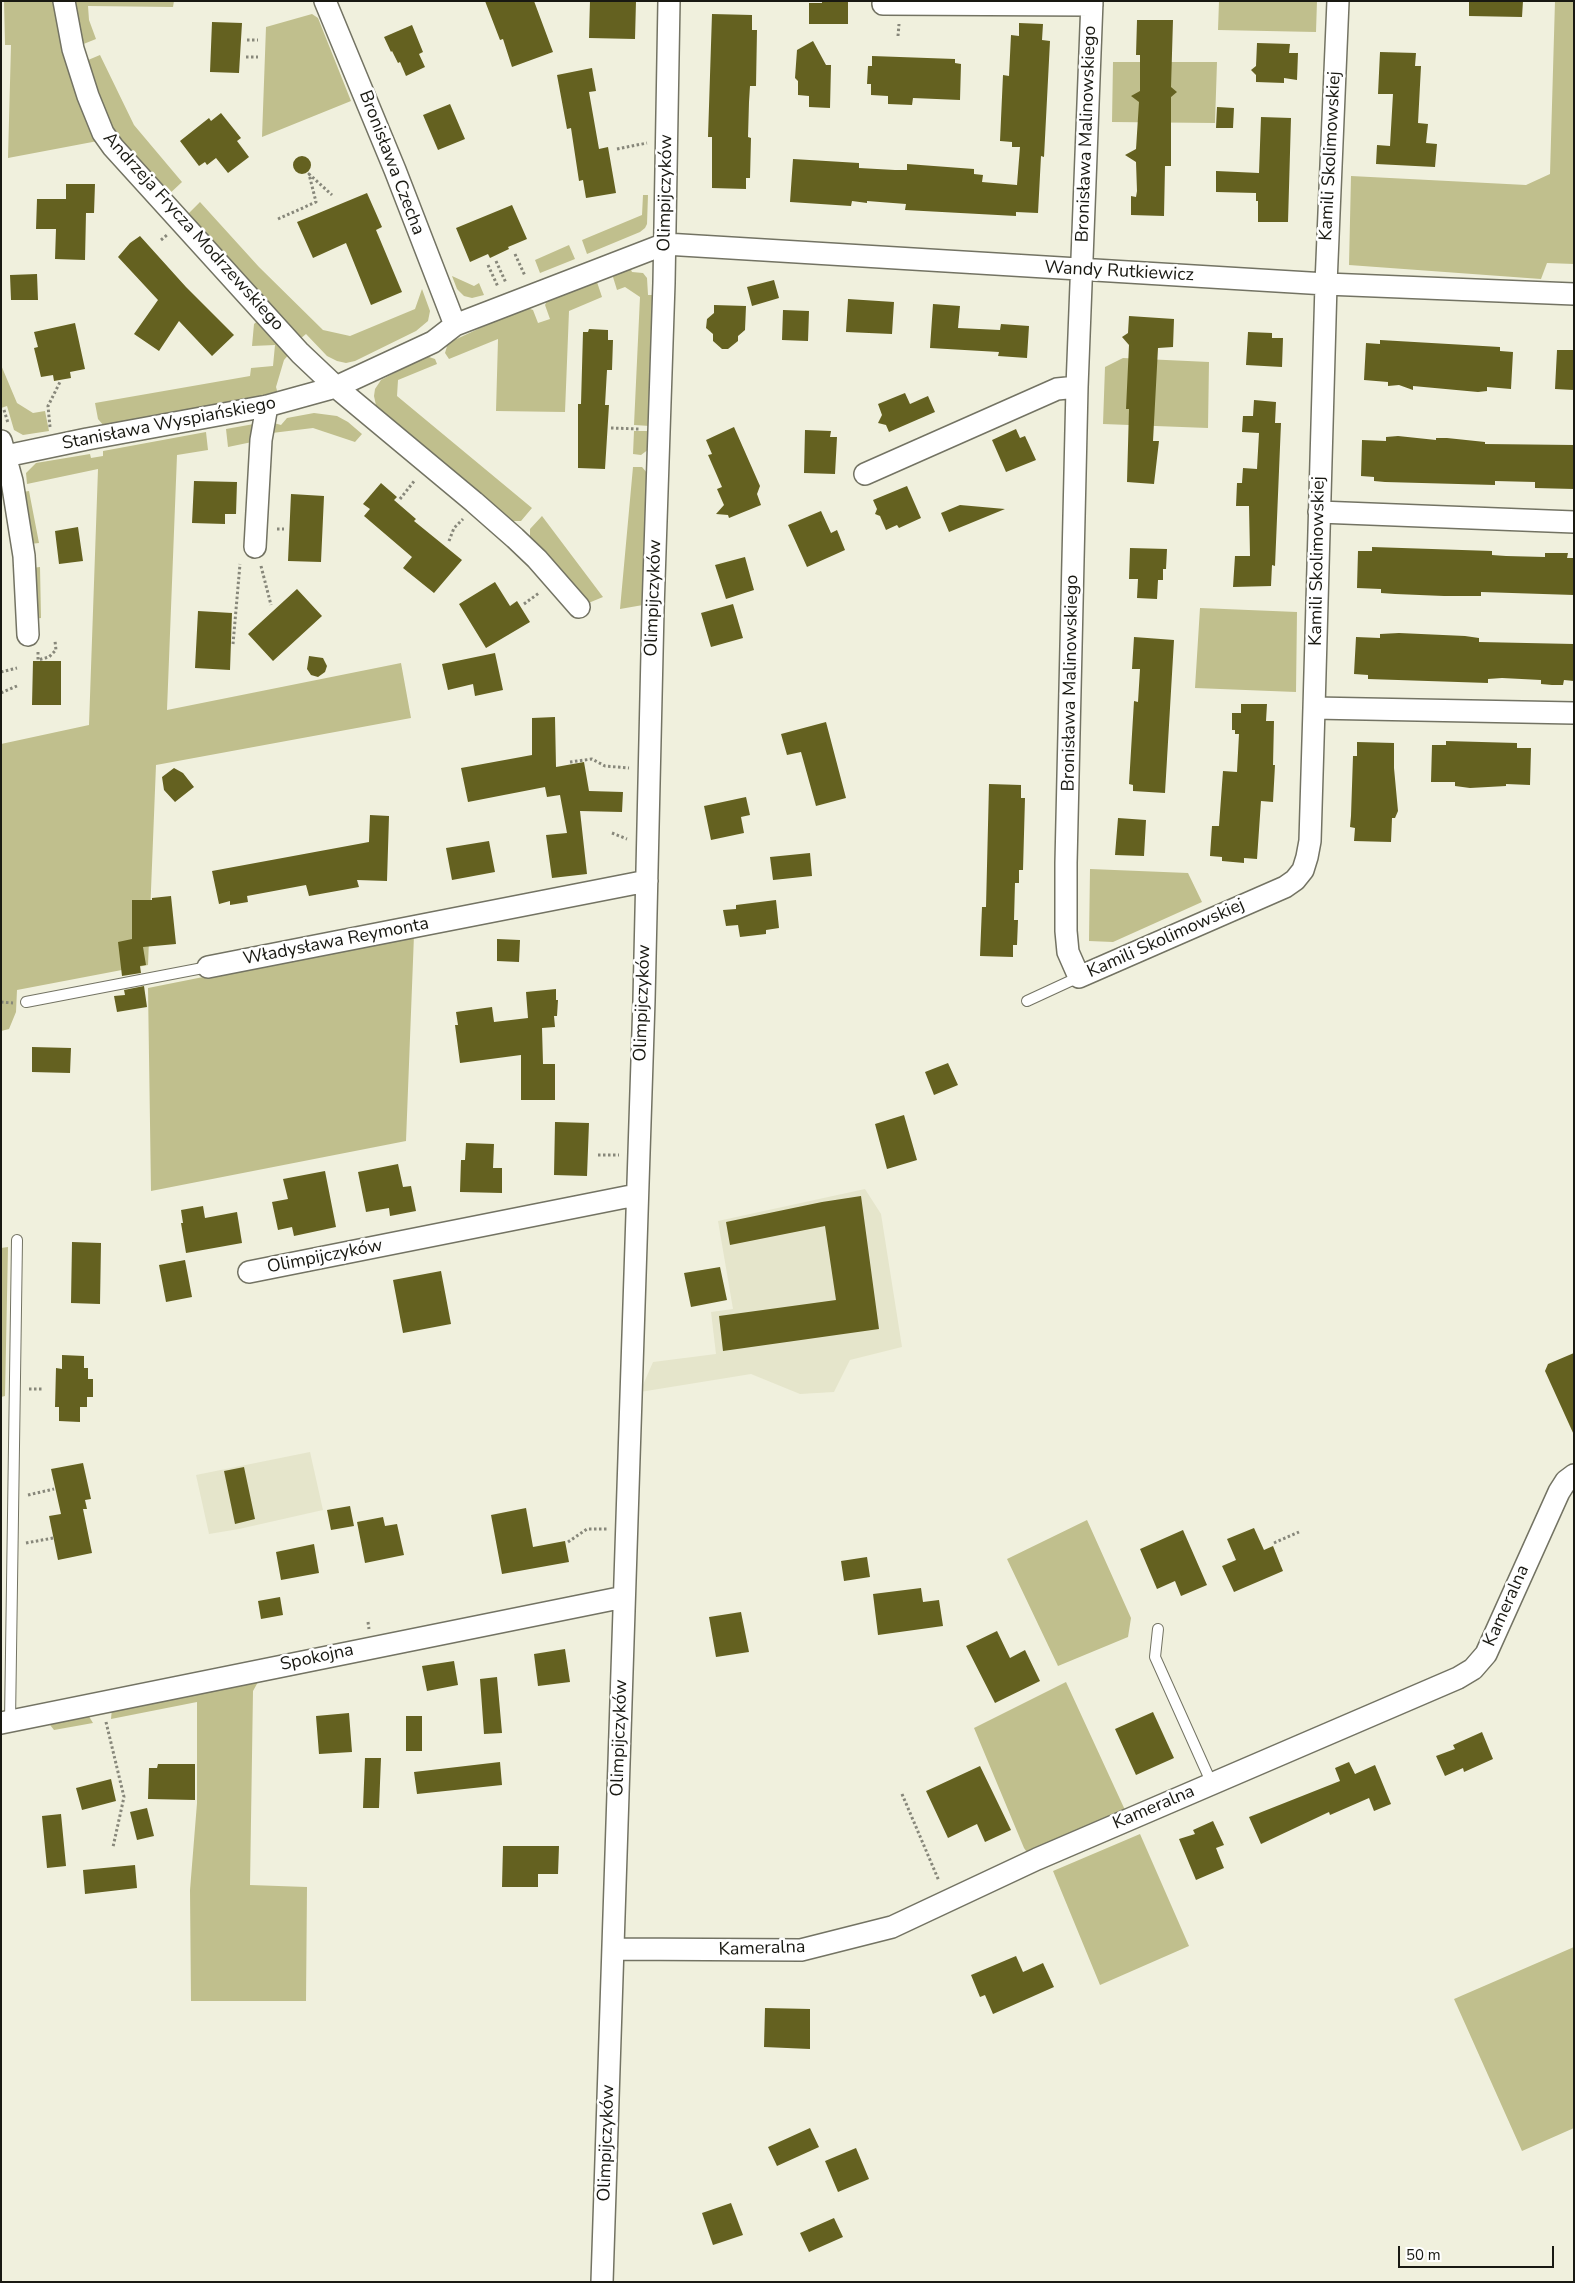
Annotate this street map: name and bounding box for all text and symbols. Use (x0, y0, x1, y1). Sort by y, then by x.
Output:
street label: Bronisława Malinowskiego (1072, 25, 1102, 243)
street label: Kamili Skolimowskiej (1316, 71, 1346, 241)
street label: Bronisława Czecha (353, 88, 429, 238)
street label: Andrzeja Frycza Modrzewskiego (98, 128, 288, 336)
street label: Olimpijczyków (654, 134, 678, 252)
street label: Wandy Rutkiewicz (1044, 257, 1194, 287)
street label: Stanisława Wyspiańskiego (60, 393, 278, 455)
street label: Kamili Skolimowskiej (1306, 476, 1330, 646)
street label: Olimpijczyków (641, 539, 667, 657)
street label: Bronisława Malinowskiego (1058, 574, 1084, 792)
street label: Kamili Skolimowskiej (1084, 895, 1248, 983)
street label: Władysława Reymonta (241, 913, 431, 971)
street label: Olimpijczyków (630, 944, 656, 1062)
street label: Olimpijczyków (265, 1235, 385, 1279)
street label: Kameralna (1479, 1562, 1535, 1650)
street label: Spokojna (278, 1640, 356, 1676)
street label: Olimpijczyków (607, 1679, 633, 1797)
street label: Kameralna (1110, 1781, 1198, 1835)
street label: Kameralna (718, 1937, 806, 1961)
street label: Olimpijczyków (594, 2084, 620, 2202)
scale bar (1400, 2236, 1556, 2268)
text: 50 m (1406, 2245, 1441, 2265)

